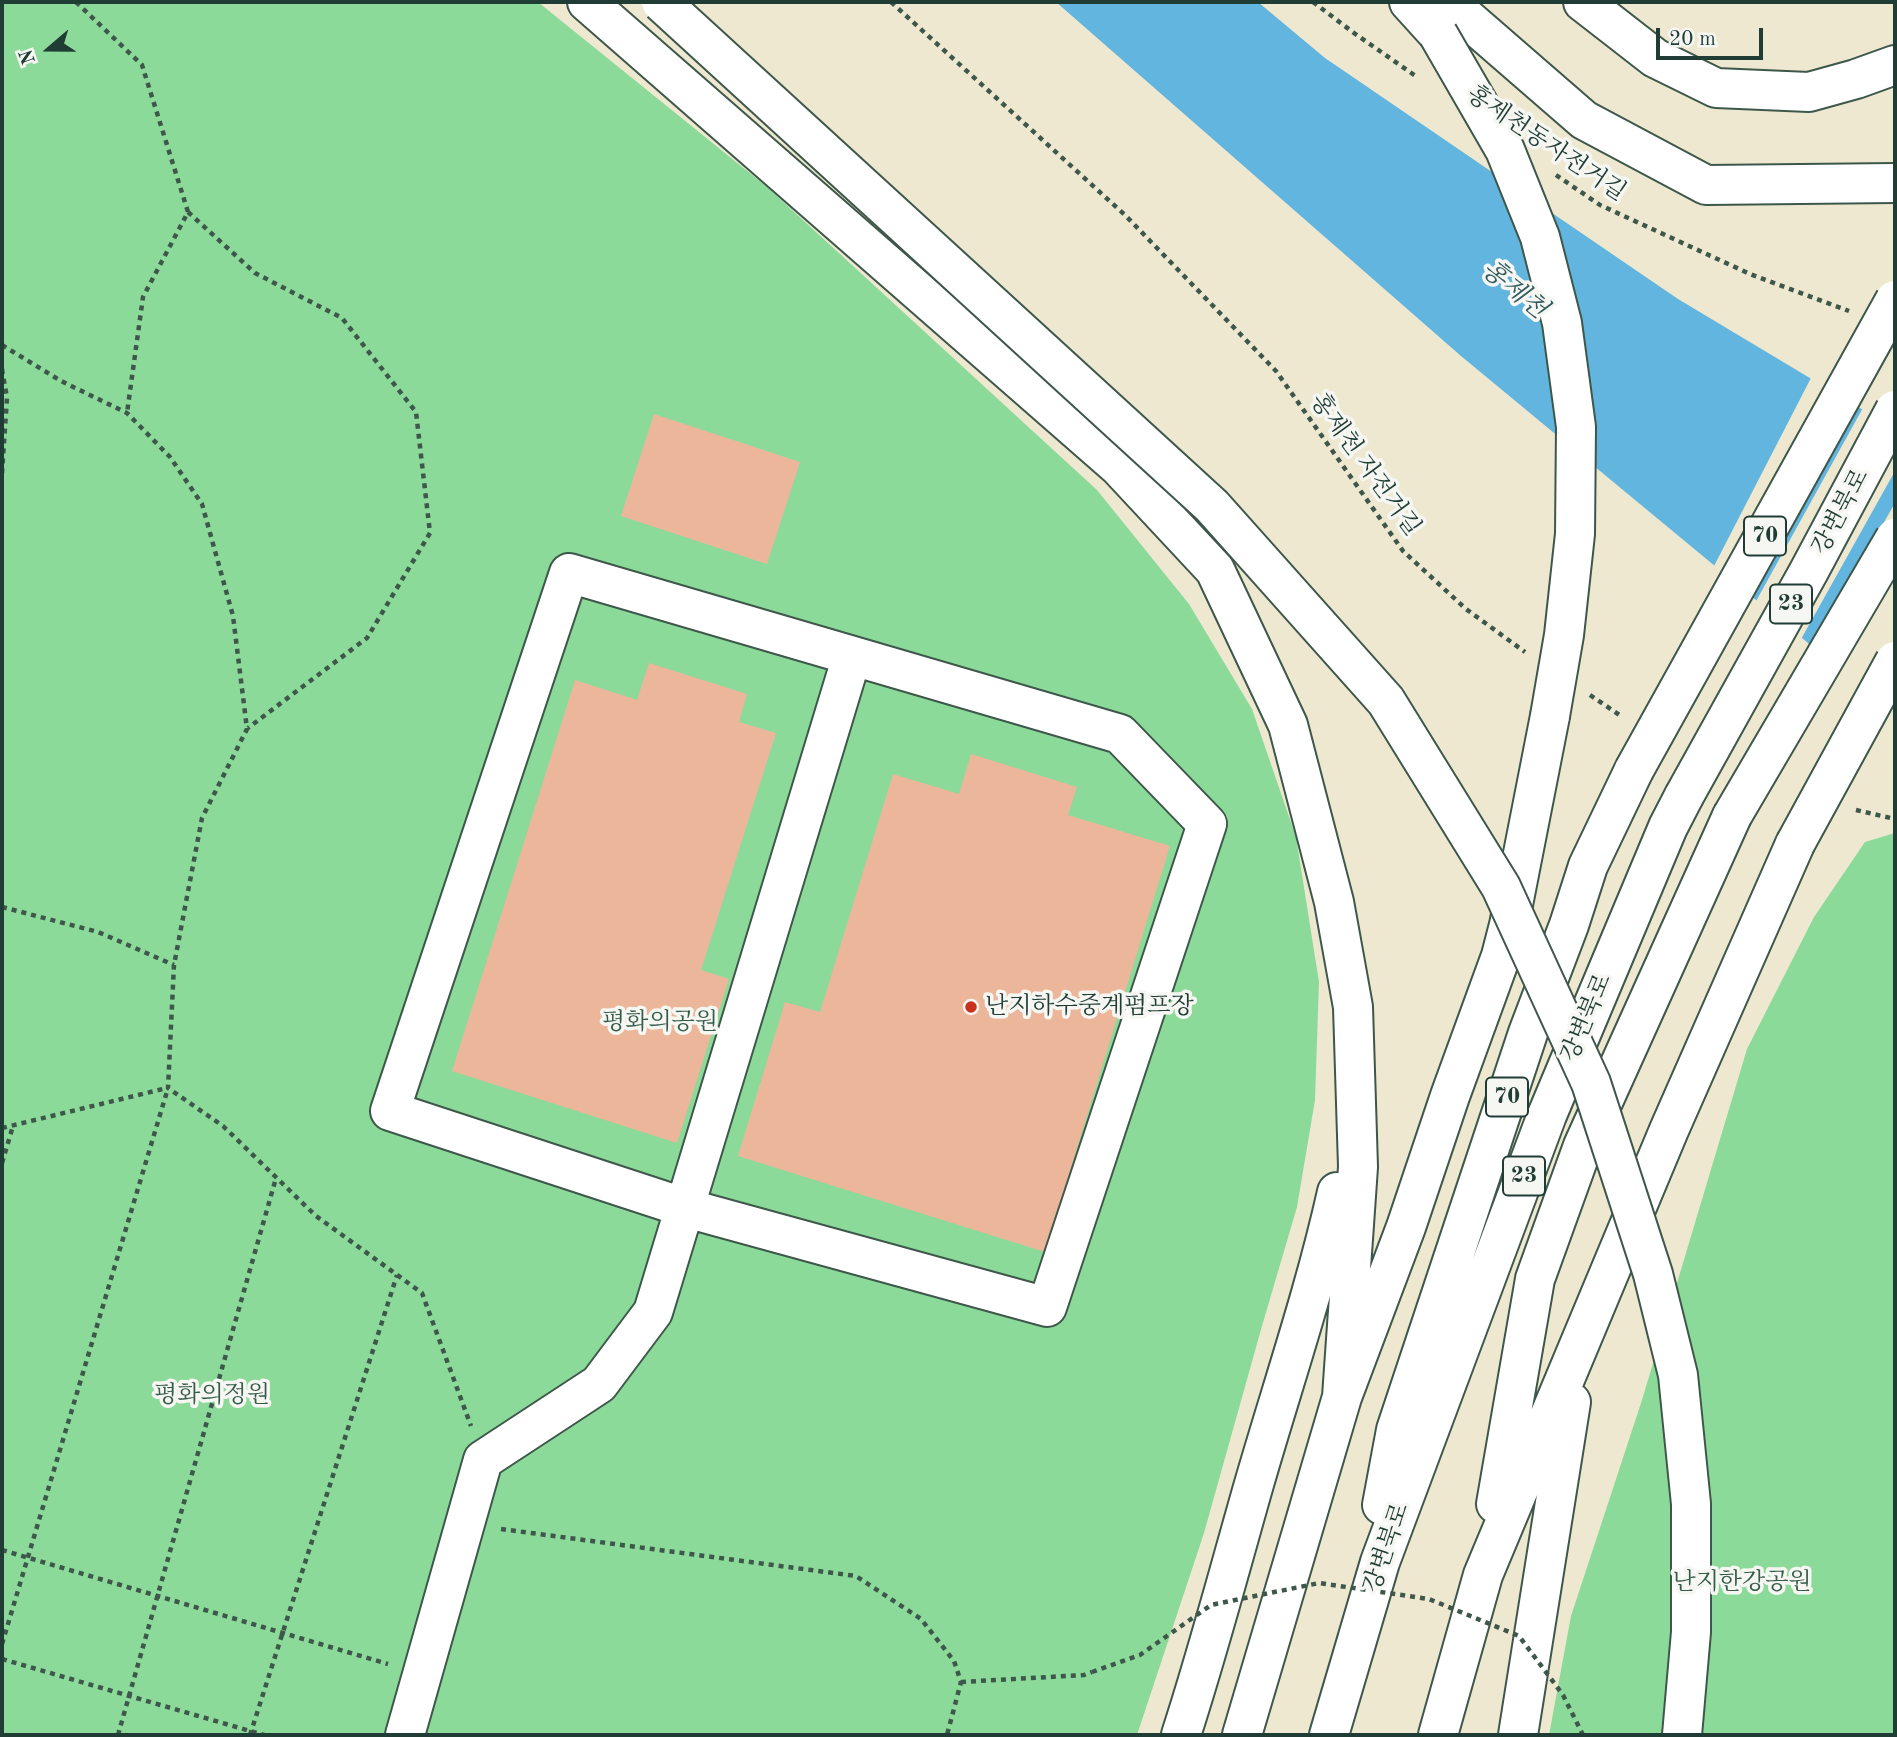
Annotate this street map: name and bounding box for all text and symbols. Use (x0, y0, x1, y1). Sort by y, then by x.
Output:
north arrow (14, 14, 84, 84)
scale bar (1659, 14, 1766, 58)
text: 20 m (1669, 29, 1716, 50)
text: N (17, 46, 40, 66)
street label: 홍제천동자전거길 (1461, 80, 1631, 208)
water label: 홍제천 (1475, 254, 1553, 326)
street label: 홍제천 자전거길 (1304, 388, 1426, 542)
street label: 강변북로 (1807, 464, 1875, 560)
road number: 70 (1744, 516, 1786, 556)
road number: 23 (1770, 584, 1812, 624)
street label: 강변북로 (1556, 970, 1618, 1066)
place label: 난지하수중계펌프장 (985, 993, 1194, 1021)
marker: 난지하수중계펌프장 (963, 999, 979, 1015)
park label: 평화의공원 (602, 1009, 718, 1037)
road number: 70 (1486, 1078, 1528, 1116)
road number: 23 (1503, 1156, 1545, 1196)
park label: 평화의정원 (154, 1382, 270, 1410)
street label: 강변북로 (1358, 1499, 1416, 1597)
park label: 난지한강공원 (1672, 1569, 1812, 1597)

